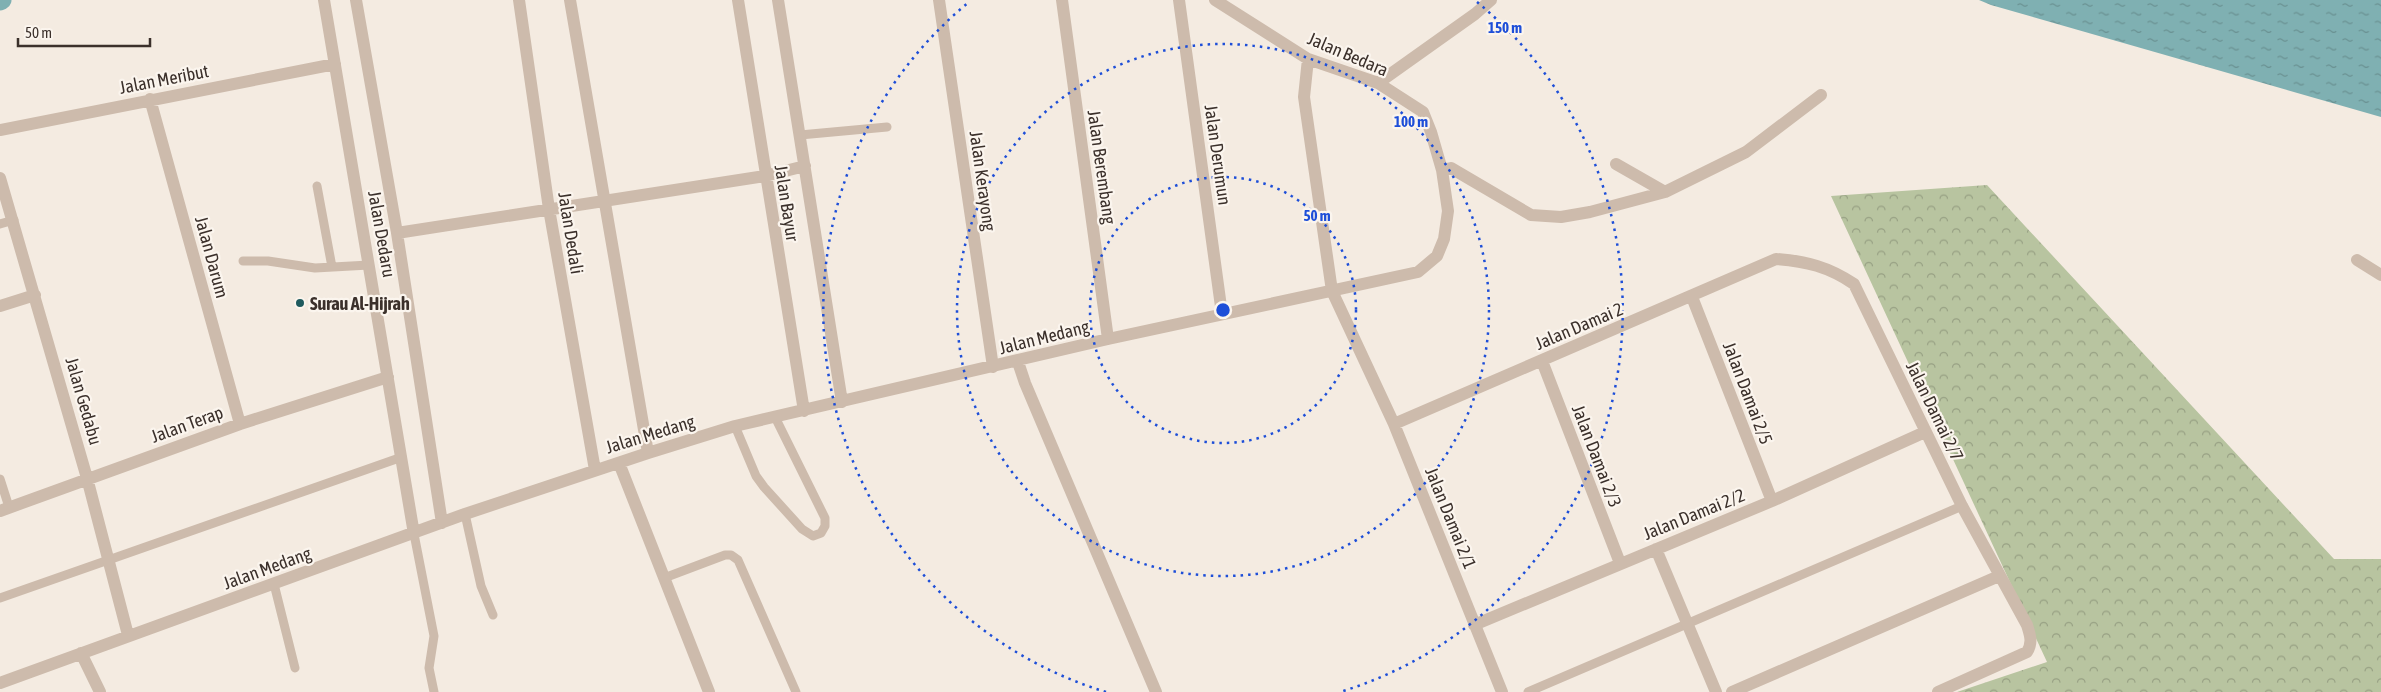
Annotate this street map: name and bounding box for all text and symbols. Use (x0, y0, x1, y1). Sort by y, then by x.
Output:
scale bar (18, 15, 150, 47)
text: 150 m (1488, 19, 1522, 36)
text: 50 m (25, 24, 52, 41)
street label: Jalan Bedara (1305, 28, 1391, 80)
street label: Jalan Meribut (118, 60, 210, 98)
street label: Jalan Derumun (1201, 103, 1235, 207)
street label: Jalan Berembang (1084, 109, 1120, 226)
text: 100 m (1394, 113, 1428, 130)
street label: Jalan Kerayong (966, 130, 1000, 233)
street label: Jalan Bayur (771, 163, 803, 243)
street label: Jalan Dedaru (364, 189, 400, 279)
street label: Jalan Dedali (554, 191, 588, 275)
text: 50 m (1304, 207, 1331, 224)
street label: Jalan Darum (191, 214, 233, 300)
place label: Surau Al-Hijrah (310, 293, 410, 314)
marker: Surau Al-Hijrah (294, 297, 306, 309)
street label: Jalan Damai 2 (1532, 298, 1626, 354)
centre of rings (1214, 301, 1232, 319)
street label: Jalan Medang (997, 316, 1091, 358)
street label: Jalan Damai 2/5 (1719, 339, 1777, 447)
street label: Jalan Gedabu (61, 355, 107, 447)
street label: Jalan Damai 2/7 (1902, 358, 1968, 464)
street label: Jalan Terap (148, 401, 226, 447)
street label: Jalan Damai 2/3 (1568, 402, 1626, 510)
street label: Jalan Medang (603, 410, 697, 457)
street label: Jalan Damai 2/1 (1421, 464, 1481, 572)
street label: Jalan Damai 2/2 (1640, 484, 1748, 544)
street label: Jalan Medang (220, 542, 314, 594)

